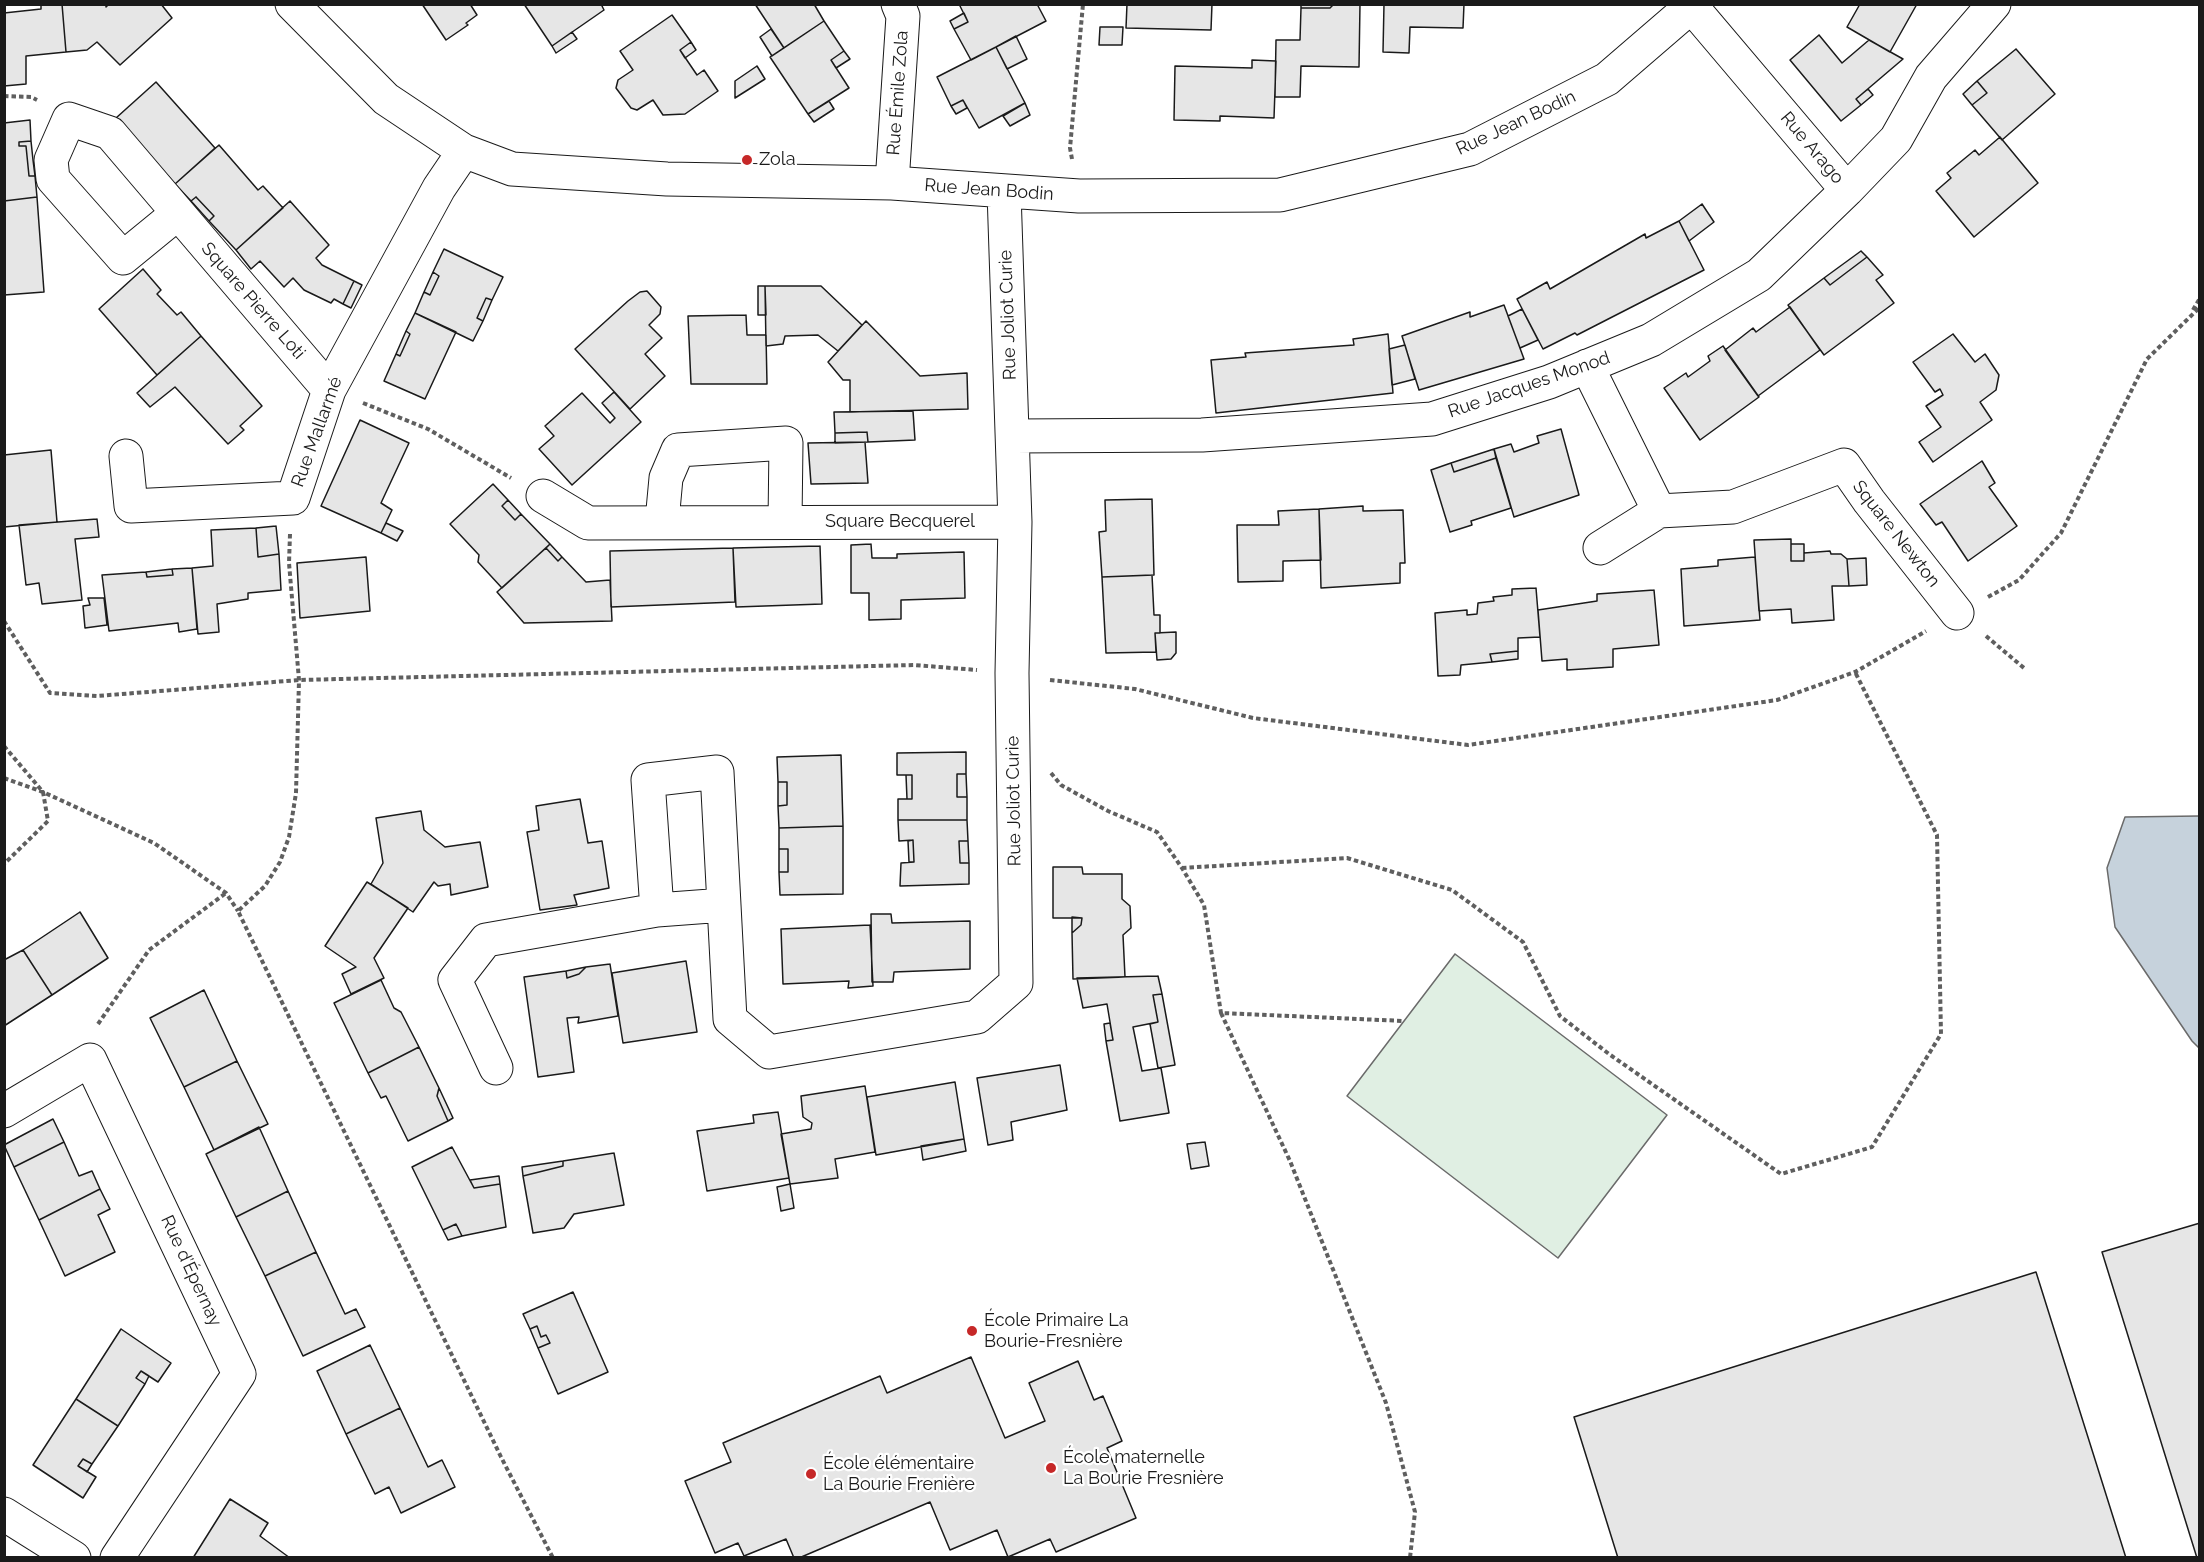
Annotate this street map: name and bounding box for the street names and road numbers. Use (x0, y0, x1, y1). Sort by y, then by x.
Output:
street label: Rue Émile Zola (883, 30, 913, 156)
street label: Rue Jean Bodin (1453, 86, 1579, 160)
street label: Rue Arago (1776, 108, 1848, 188)
street label: Rue Jean Bodin (924, 175, 1054, 205)
street label: Square Pierre Loti (196, 238, 310, 364)
street label: Rue Joliot Curie (995, 249, 1021, 381)
street label: Rue Jacques Monod (1445, 347, 1613, 423)
street label: Rue Mallarmé (287, 374, 347, 490)
street label: Square Newton (1848, 476, 1944, 592)
street label: Square Becquerel (825, 511, 975, 533)
street label: Rue Joliot Curie (1002, 736, 1026, 866)
street label: Rue d’Épernay (156, 1212, 226, 1330)

